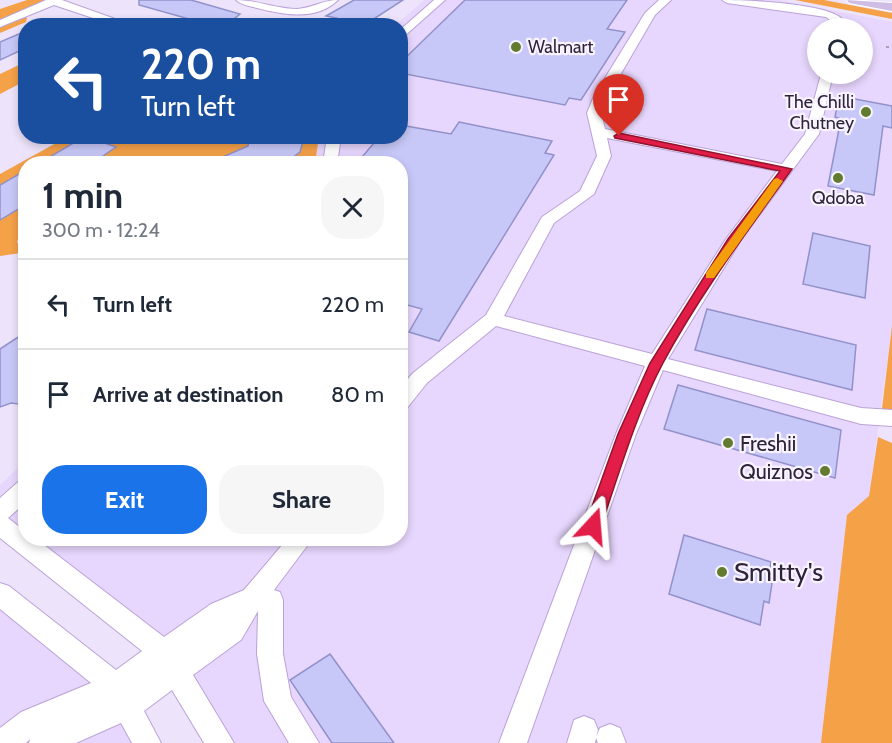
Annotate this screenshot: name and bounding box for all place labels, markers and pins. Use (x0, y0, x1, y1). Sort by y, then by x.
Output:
place label: Walmart (528, 36, 593, 58)
marker: Walmart (509, 40, 523, 54)
pin (593, 74, 644, 136)
place label: The Chilli Chutney (785, 91, 854, 134)
marker: The Chilli Chutney (859, 105, 873, 119)
marker: Qdoba (831, 171, 845, 185)
place label: Qdoba (812, 187, 864, 209)
place label: Freshii (740, 431, 796, 456)
marker: Freshii (721, 436, 735, 450)
place label: Quiznos (740, 459, 813, 484)
marker: Quiznos (818, 464, 832, 478)
place label: Smitty's (734, 556, 823, 588)
marker: Smitty's (715, 565, 729, 579)

